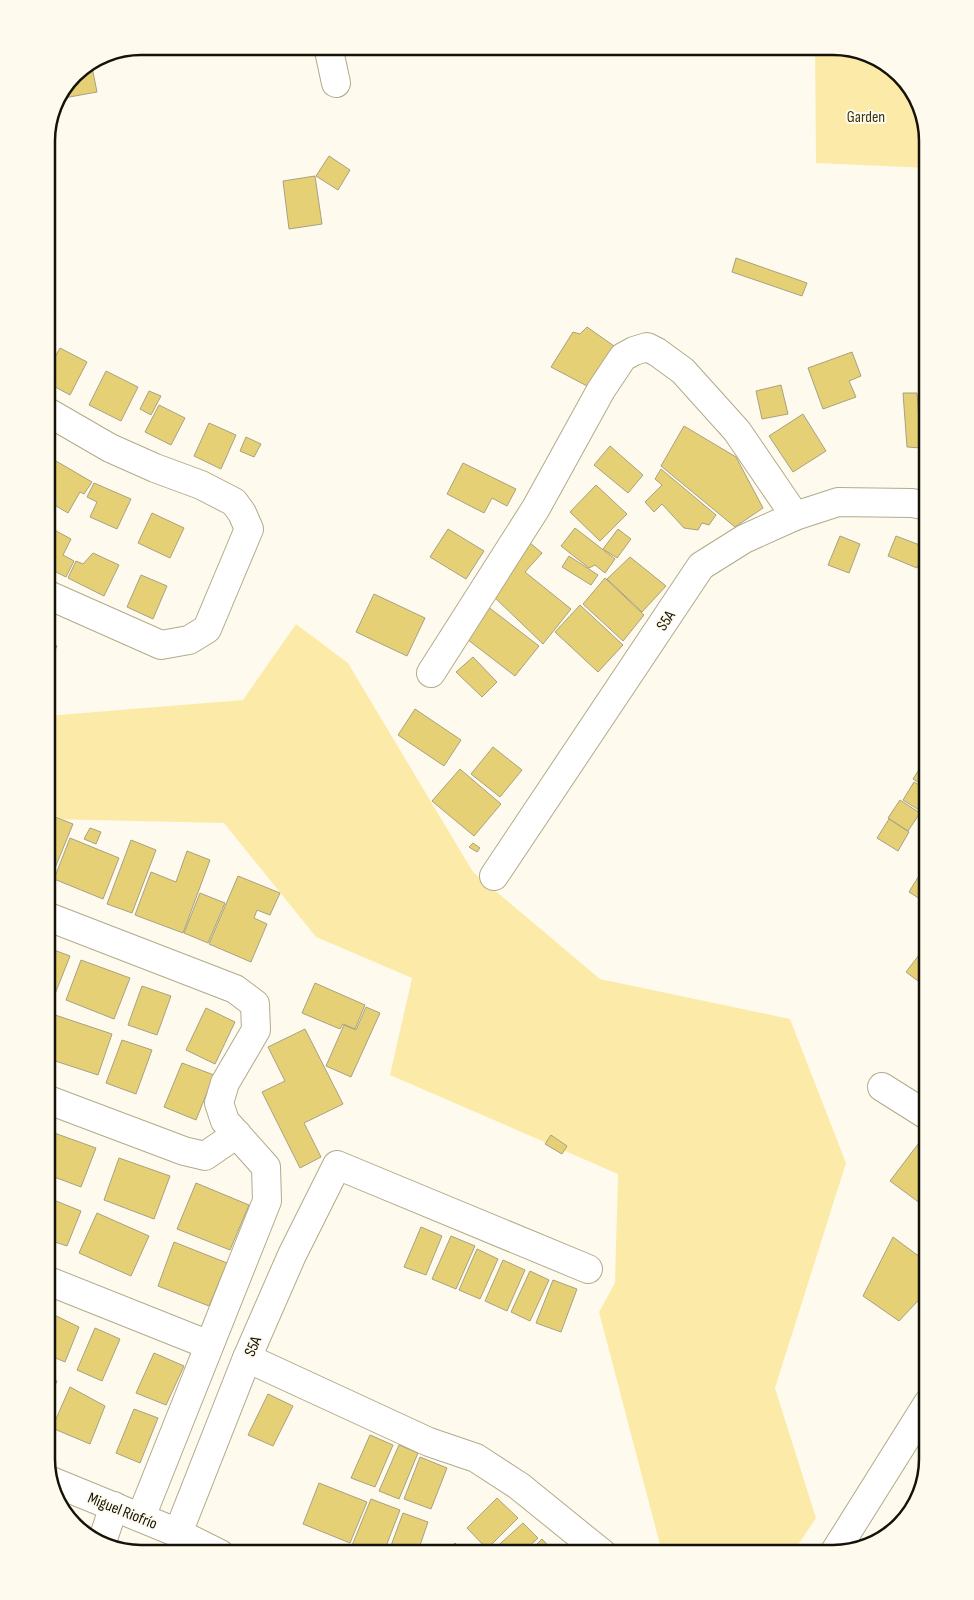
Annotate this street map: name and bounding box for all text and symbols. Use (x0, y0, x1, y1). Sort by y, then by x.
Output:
park label: Garden (847, 108, 885, 127)
street label: S5A (653, 607, 680, 634)
street label: S5A (241, 1333, 266, 1360)
street label: Miguel Riofrío (85, 1489, 160, 1534)

